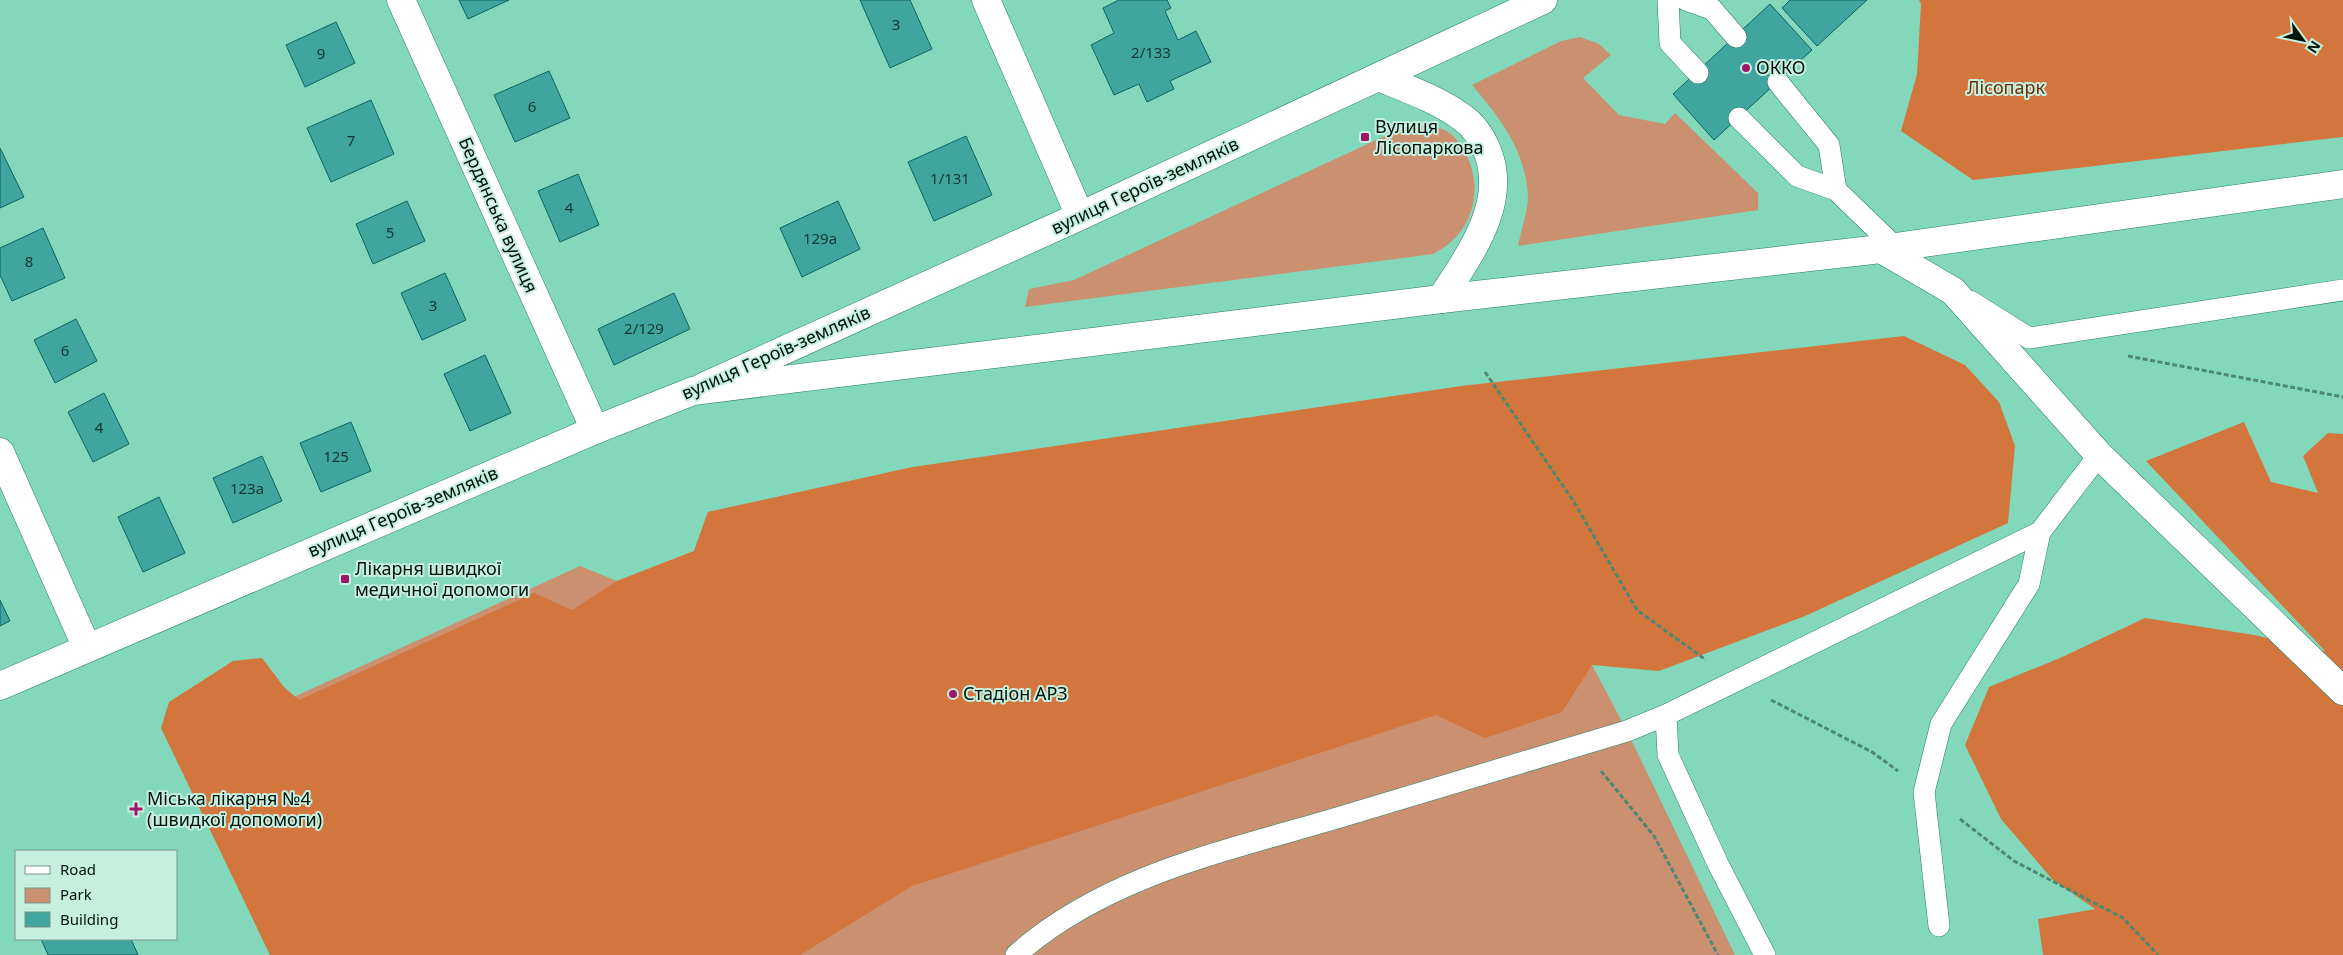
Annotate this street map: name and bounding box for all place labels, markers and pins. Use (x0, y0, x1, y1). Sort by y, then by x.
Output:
place label: ОККО (1756, 55, 1806, 79)
marker: ОККО (1740, 62, 1752, 74)
place label: Вулиця Лісопаркова (1375, 114, 1484, 159)
marker: Вулиця Лісопаркова (1359, 131, 1371, 143)
place label: Лікарня швидкої медичної допомоги (355, 556, 529, 601)
marker: Лікарня швидкої медичної допомоги (339, 573, 351, 585)
place label: Стадіон АРЗ (963, 681, 1068, 705)
marker: Стадіон АРЗ (947, 688, 959, 700)
place label: Міська лікарня №4 (швидкої допомоги) (147, 786, 322, 831)
marker: Міська лікарня №4 (швидкої допомоги) (129, 802, 143, 816)

